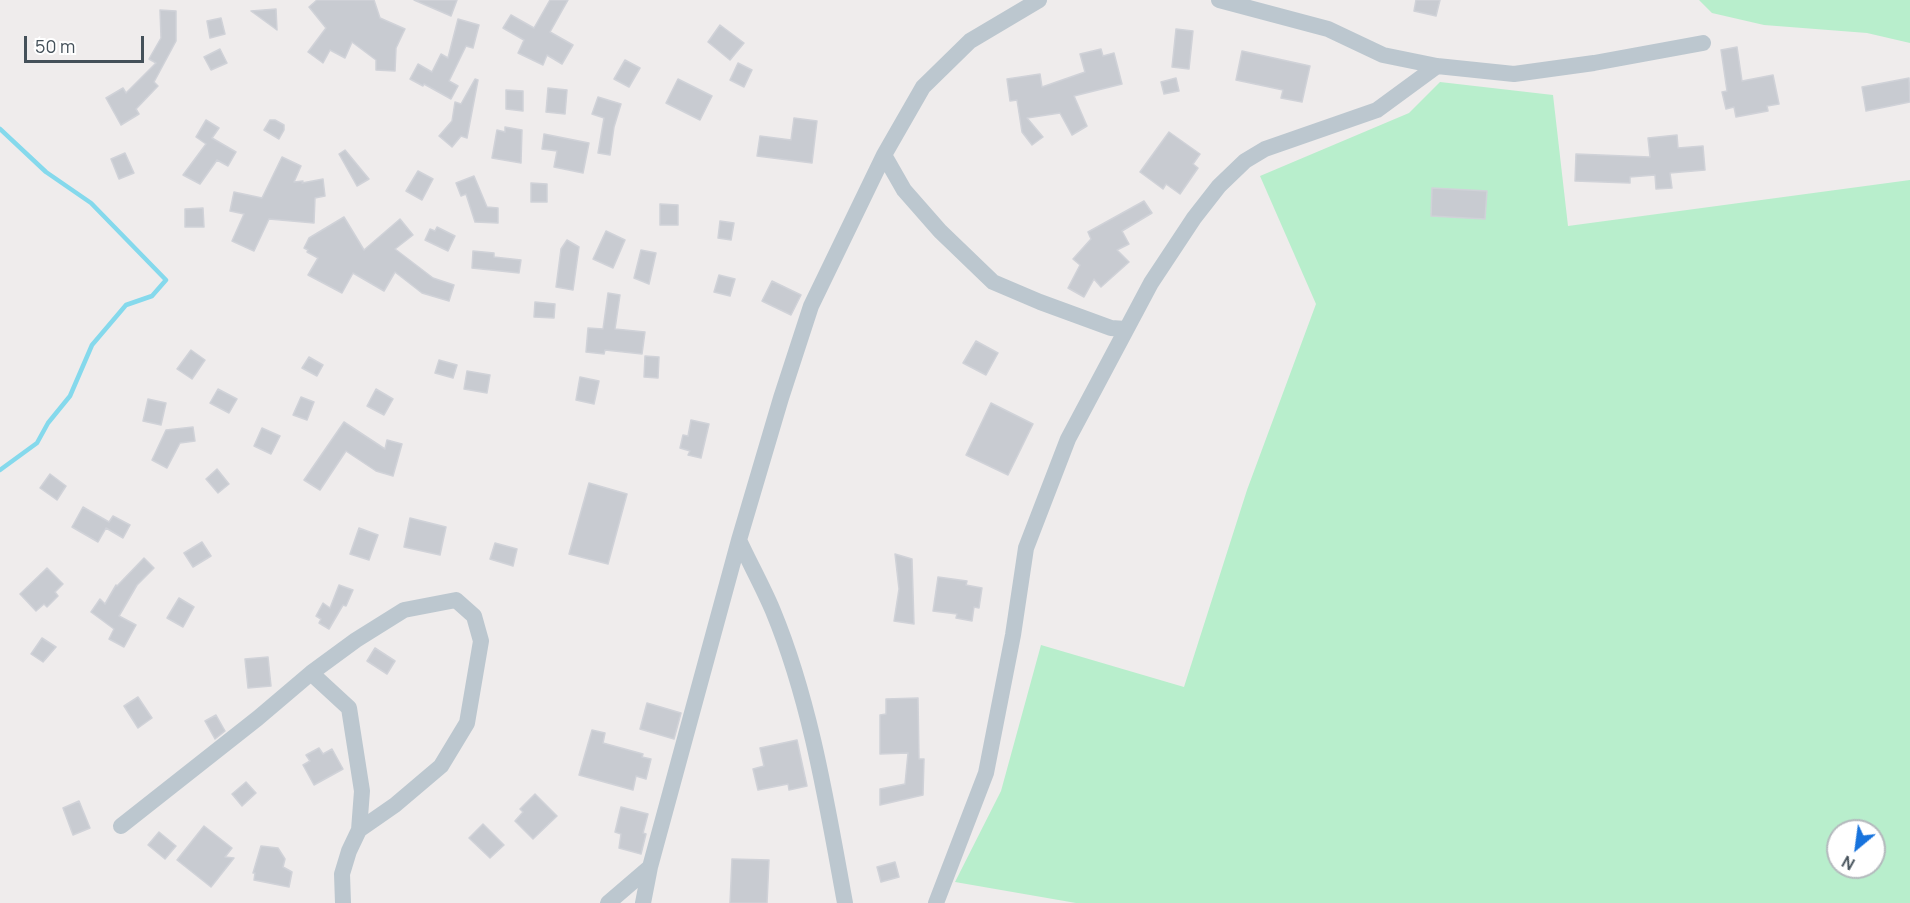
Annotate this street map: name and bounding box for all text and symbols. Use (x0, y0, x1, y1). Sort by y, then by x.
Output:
scale bar (27, 24, 147, 62)
text: 50 m (35, 34, 75, 58)
north arrow (1826, 819, 1886, 879)
text: N (1838, 851, 1859, 875)

